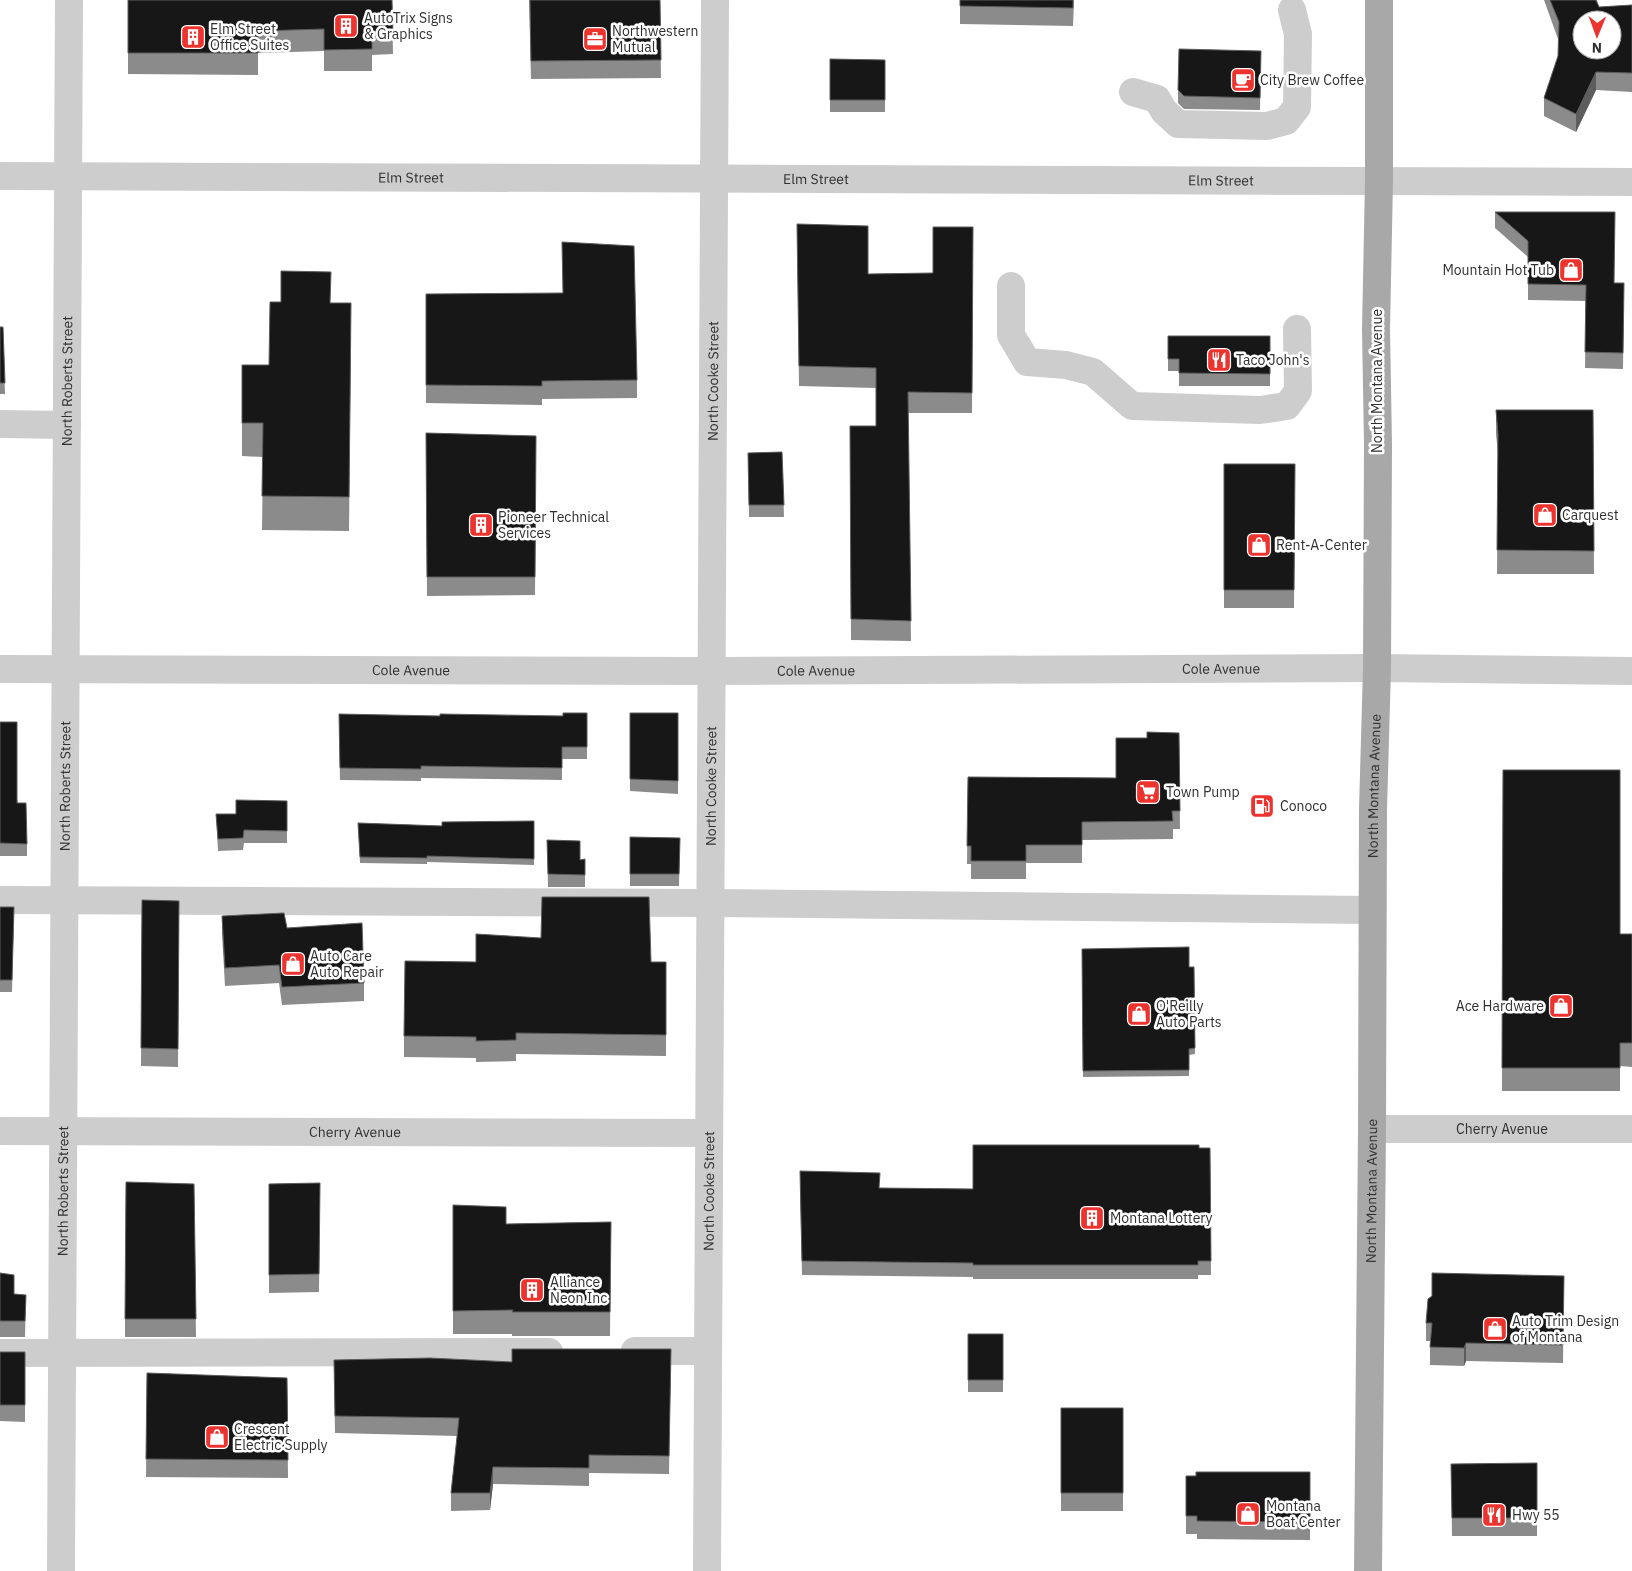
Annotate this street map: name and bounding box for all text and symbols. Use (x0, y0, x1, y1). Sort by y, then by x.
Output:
place label: AutoTrix Signs & Graphics (364, 9, 453, 43)
north arrow (1572, 10, 1622, 60)
building icon: AutoTrix Signs & Graphics (333, 13, 359, 39)
place label: Elm Street Office Suites (210, 20, 289, 54)
place label: Northwestern Mutual (612, 22, 698, 56)
building icon: Elm Street Office Suites (180, 24, 206, 50)
office icon: Northwestern Mutual (582, 26, 608, 52)
text: N (1592, 39, 1602, 57)
cafe icon: City Brew Coffee (1230, 67, 1256, 93)
place label: City Brew Coffee (1260, 71, 1364, 89)
street label: Elm Street (378, 168, 444, 187)
street label: Elm Street (783, 170, 849, 188)
street label: Elm Street (1188, 171, 1254, 190)
shop icon: Mountain Hot Tub (1558, 257, 1584, 283)
place label: Mountain Hot Tub (1442, 261, 1554, 279)
street label: North Montana Avenue (1368, 309, 1386, 453)
street label: North Roberts Street (58, 316, 76, 446)
street label: North Cooke Street (704, 321, 722, 441)
restaurant icon: Taco John's (1206, 347, 1232, 373)
place label: Taco John's (1236, 351, 1310, 369)
shop icon: Carquest (1532, 502, 1558, 528)
place label: Carquest (1562, 506, 1619, 524)
place label: Pioneer Technical Services (498, 508, 609, 542)
building icon: Pioneer Technical Services (468, 512, 494, 538)
shop icon: Rent-A-Center (1246, 532, 1272, 558)
place label: Rent-A-Center (1276, 536, 1367, 554)
street label: Cole Avenue (1182, 660, 1260, 678)
street label: Cole Avenue (372, 661, 450, 679)
street label: Cole Avenue (777, 661, 855, 680)
street label: North Montana Avenue (1364, 713, 1385, 858)
street label: North Roberts Street (56, 721, 74, 851)
street label: North Cooke Street (702, 726, 720, 846)
supermarket icon: Town Pump (1135, 779, 1161, 805)
place label: Town Pump (1166, 783, 1240, 801)
fuel station icon: Conoco (1249, 793, 1275, 819)
place label: Conoco (1280, 797, 1327, 815)
place label: Auto Care Auto Repair (310, 947, 384, 981)
shop icon: Auto Care Auto Repair (280, 951, 306, 977)
shop icon: Ace Hardware (1548, 993, 1574, 1019)
place label: O'Reilly Auto Parts (1156, 997, 1222, 1031)
place label: Ace Hardware (1456, 997, 1544, 1015)
shop icon: O'Reilly Auto Parts (1126, 1001, 1152, 1027)
street label: North Montana Avenue (1362, 1119, 1381, 1263)
street label: Cherry Avenue (1456, 1120, 1548, 1138)
street label: Cherry Avenue (309, 1123, 401, 1141)
street label: North Roberts Street (54, 1126, 72, 1256)
street label: North Cooke Street (700, 1131, 718, 1251)
building icon: Montana Lottery (1079, 1205, 1105, 1231)
place label: Montana Lottery (1110, 1209, 1213, 1227)
place label: Alliance Neon Inc (550, 1273, 607, 1307)
building icon: Alliance Neon Inc (519, 1277, 545, 1303)
place label: Auto Trim Design of Montana (1512, 1312, 1619, 1346)
shop icon: Auto Trim Design of Montana (1482, 1316, 1508, 1342)
place label: Crescent Electric Supply (234, 1420, 328, 1454)
shop icon: Crescent Electric Supply (204, 1424, 230, 1450)
place label: Montana Boat Center (1266, 1497, 1341, 1531)
shop icon: Montana Boat Center (1235, 1501, 1261, 1527)
restaurant icon: Hwy 55 (1481, 1502, 1507, 1528)
place label: Hwy 55 (1512, 1506, 1560, 1524)

